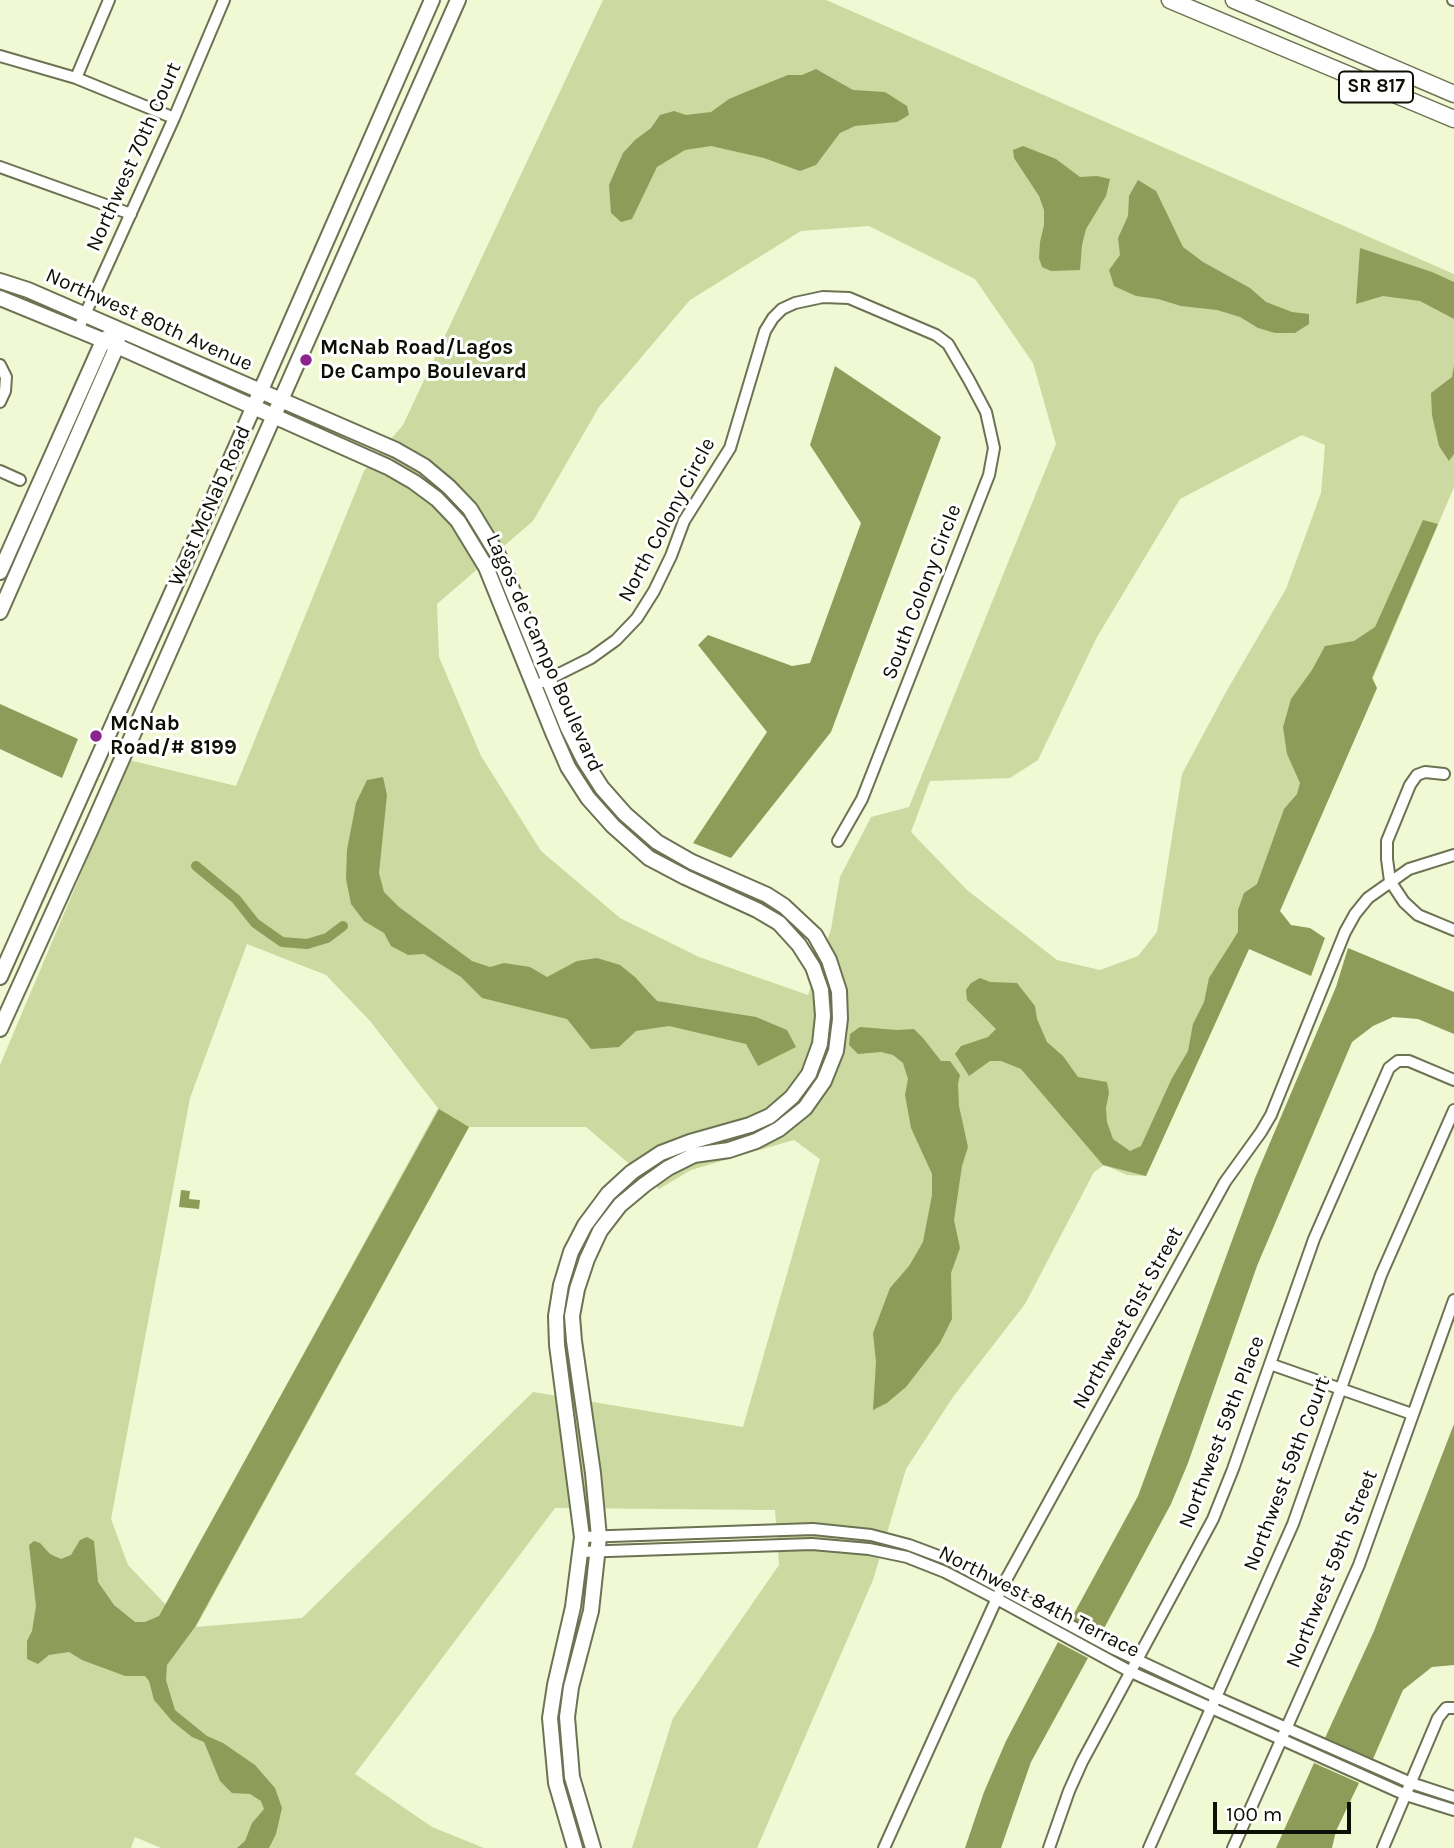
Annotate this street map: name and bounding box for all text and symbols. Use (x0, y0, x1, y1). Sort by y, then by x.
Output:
street label: Northwest 70th Court (81, 59, 187, 255)
road number: SR 817 (1339, 72, 1413, 102)
street label: Northwest 80th Avenue (42, 263, 256, 377)
place label: McNab Road/Lagos De Campo Boulevard (320, 335, 527, 385)
marker: McNab Road/Lagos De Campo Boulevard (298, 352, 314, 368)
street label: West McNab Road (163, 422, 257, 590)
street label: North Colony Circle (613, 434, 721, 606)
street label: South Colony Circle (877, 501, 967, 683)
street label: Lagos de Campo Boulevard (480, 530, 608, 776)
place label: McNab Road/# 8199 (110, 711, 237, 761)
marker: McNab Road/# 8199 (88, 728, 104, 744)
street label: Northwest 61st Street (1067, 1222, 1189, 1414)
street label: Northwest 59th Place (1174, 1332, 1270, 1532)
street label: Northwest 59th Court (1238, 1373, 1336, 1575)
street label: Northwest 59th Street (1281, 1466, 1383, 1672)
street label: Northwest 84th Terrace (934, 1540, 1144, 1664)
scale bar (1216, 1788, 1354, 1832)
text: 100 m (1226, 1802, 1283, 1826)

